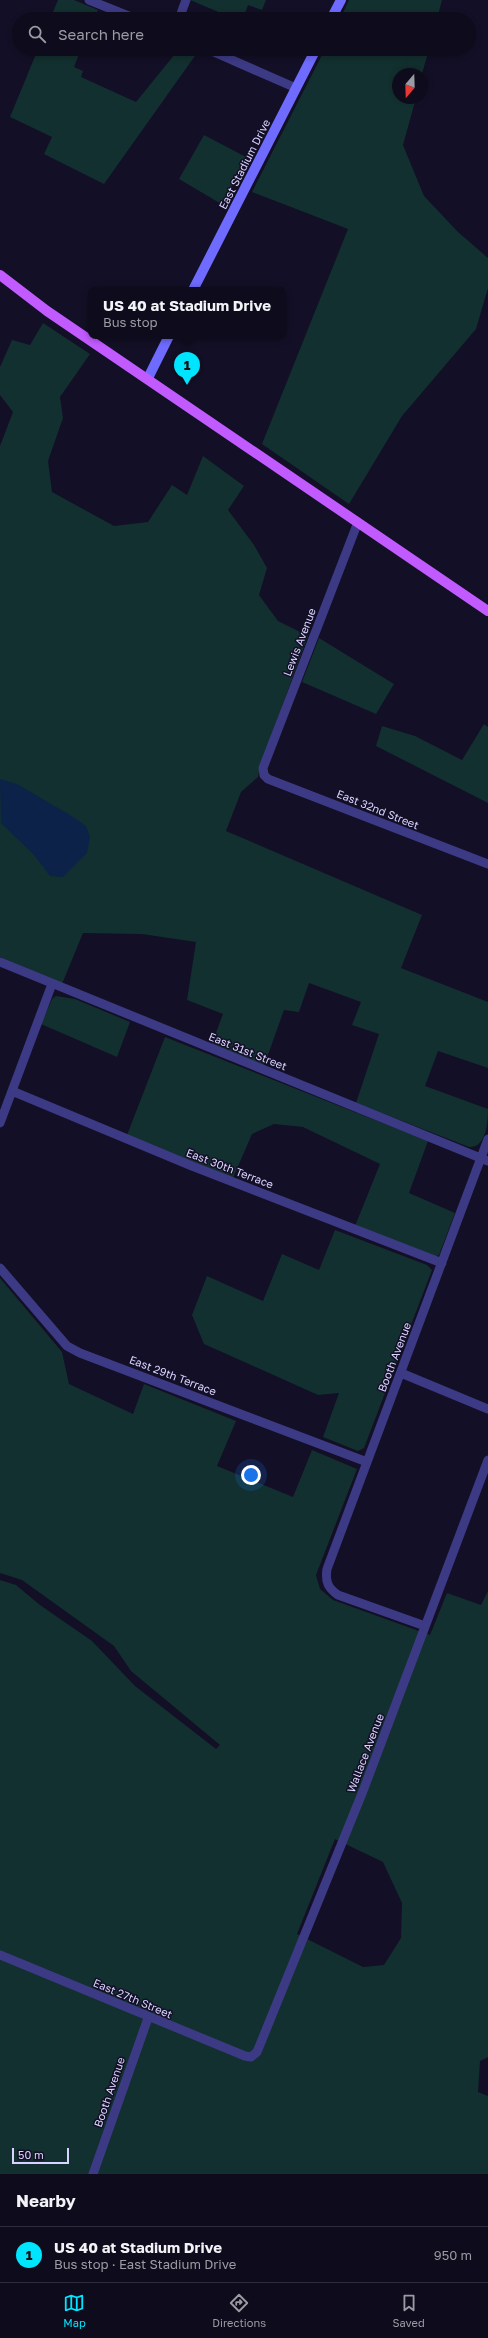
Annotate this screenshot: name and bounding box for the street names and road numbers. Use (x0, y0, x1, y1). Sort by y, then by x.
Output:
street label: East Stadium Drive (216, 117, 272, 211)
street label: Lewis Avenue (280, 606, 318, 678)
street label: East 32nd Street (335, 787, 421, 831)
street label: East 31st Street (207, 1029, 289, 1073)
street label: East 30th Terrace (185, 1145, 275, 1191)
street label: Booth Avenue (375, 1320, 413, 1394)
street label: East 29th Terrace (128, 1352, 218, 1398)
street label: Wallace Avenue (344, 1712, 386, 1794)
street label: East 27th Street (92, 1976, 174, 2020)
street label: Booth Avenue (91, 2055, 127, 2129)

